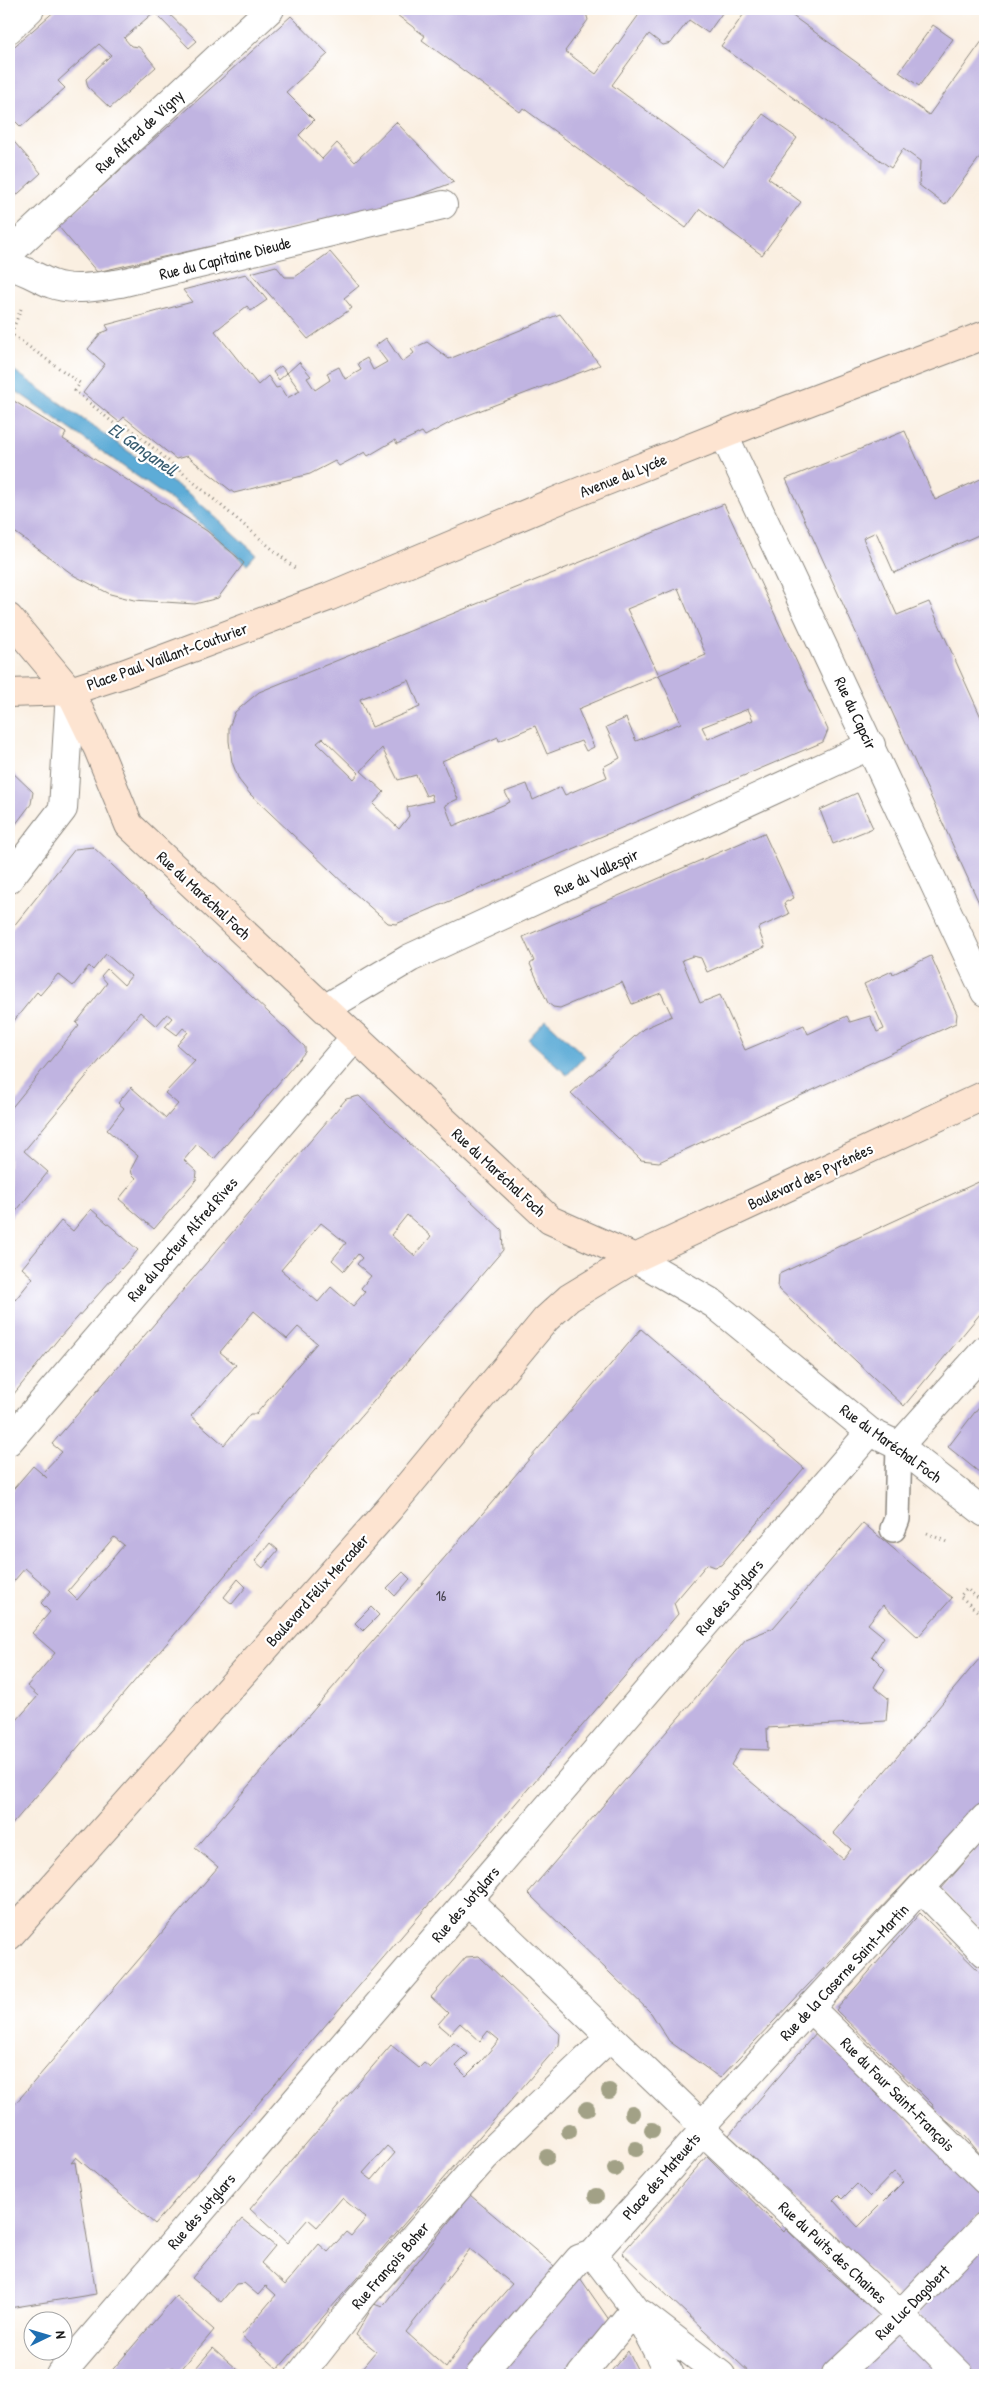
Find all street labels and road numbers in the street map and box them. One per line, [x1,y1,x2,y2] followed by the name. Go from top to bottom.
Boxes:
[90,84,188,178] street label: Rue Alfred de Vigny
[157,231,294,285] street label: Rue du Capitaine Dieude
[576,447,670,502] street label: Avenue du Lycée
[83,617,251,695] street label: Place Paul Vaillant-Couturier
[830,673,882,753] street label: Rue du Capcir
[550,843,642,901] street label: Rue du Vallespir
[152,846,256,944] street label: Rue du Maréchal Foch
[447,1123,551,1221] street label: Rue du Maréchal Foch
[744,1137,876,1215] street label: Boulevard des Pyrénées
[122,1172,242,1306] street label: Rue du Docteur Alfred Rives
[836,1399,947,1488] street label: Rue du Maréchal Foch
[260,1529,374,1651] street label: Boulevard Félix Mercader
[690,1554,768,1640] street label: Rue des Jotglars
[426,1861,504,1947] street label: Rue des Jotglars
[775,1899,913,2045] street label: Rue de la Caserne Saint-Martin
[836,2032,960,2156] street label: Rue du Four Saint-François
[617,2128,705,2224] street label: Place des Mateuets
[162,2168,240,2254] street label: Rue des Jotglars
[774,2196,892,2308] street label: Rue du Puits des Chaines
[346,2217,434,2313] street label: Rue François Boher
[870,2259,955,2344] street label: Rue Luc Dagobert

